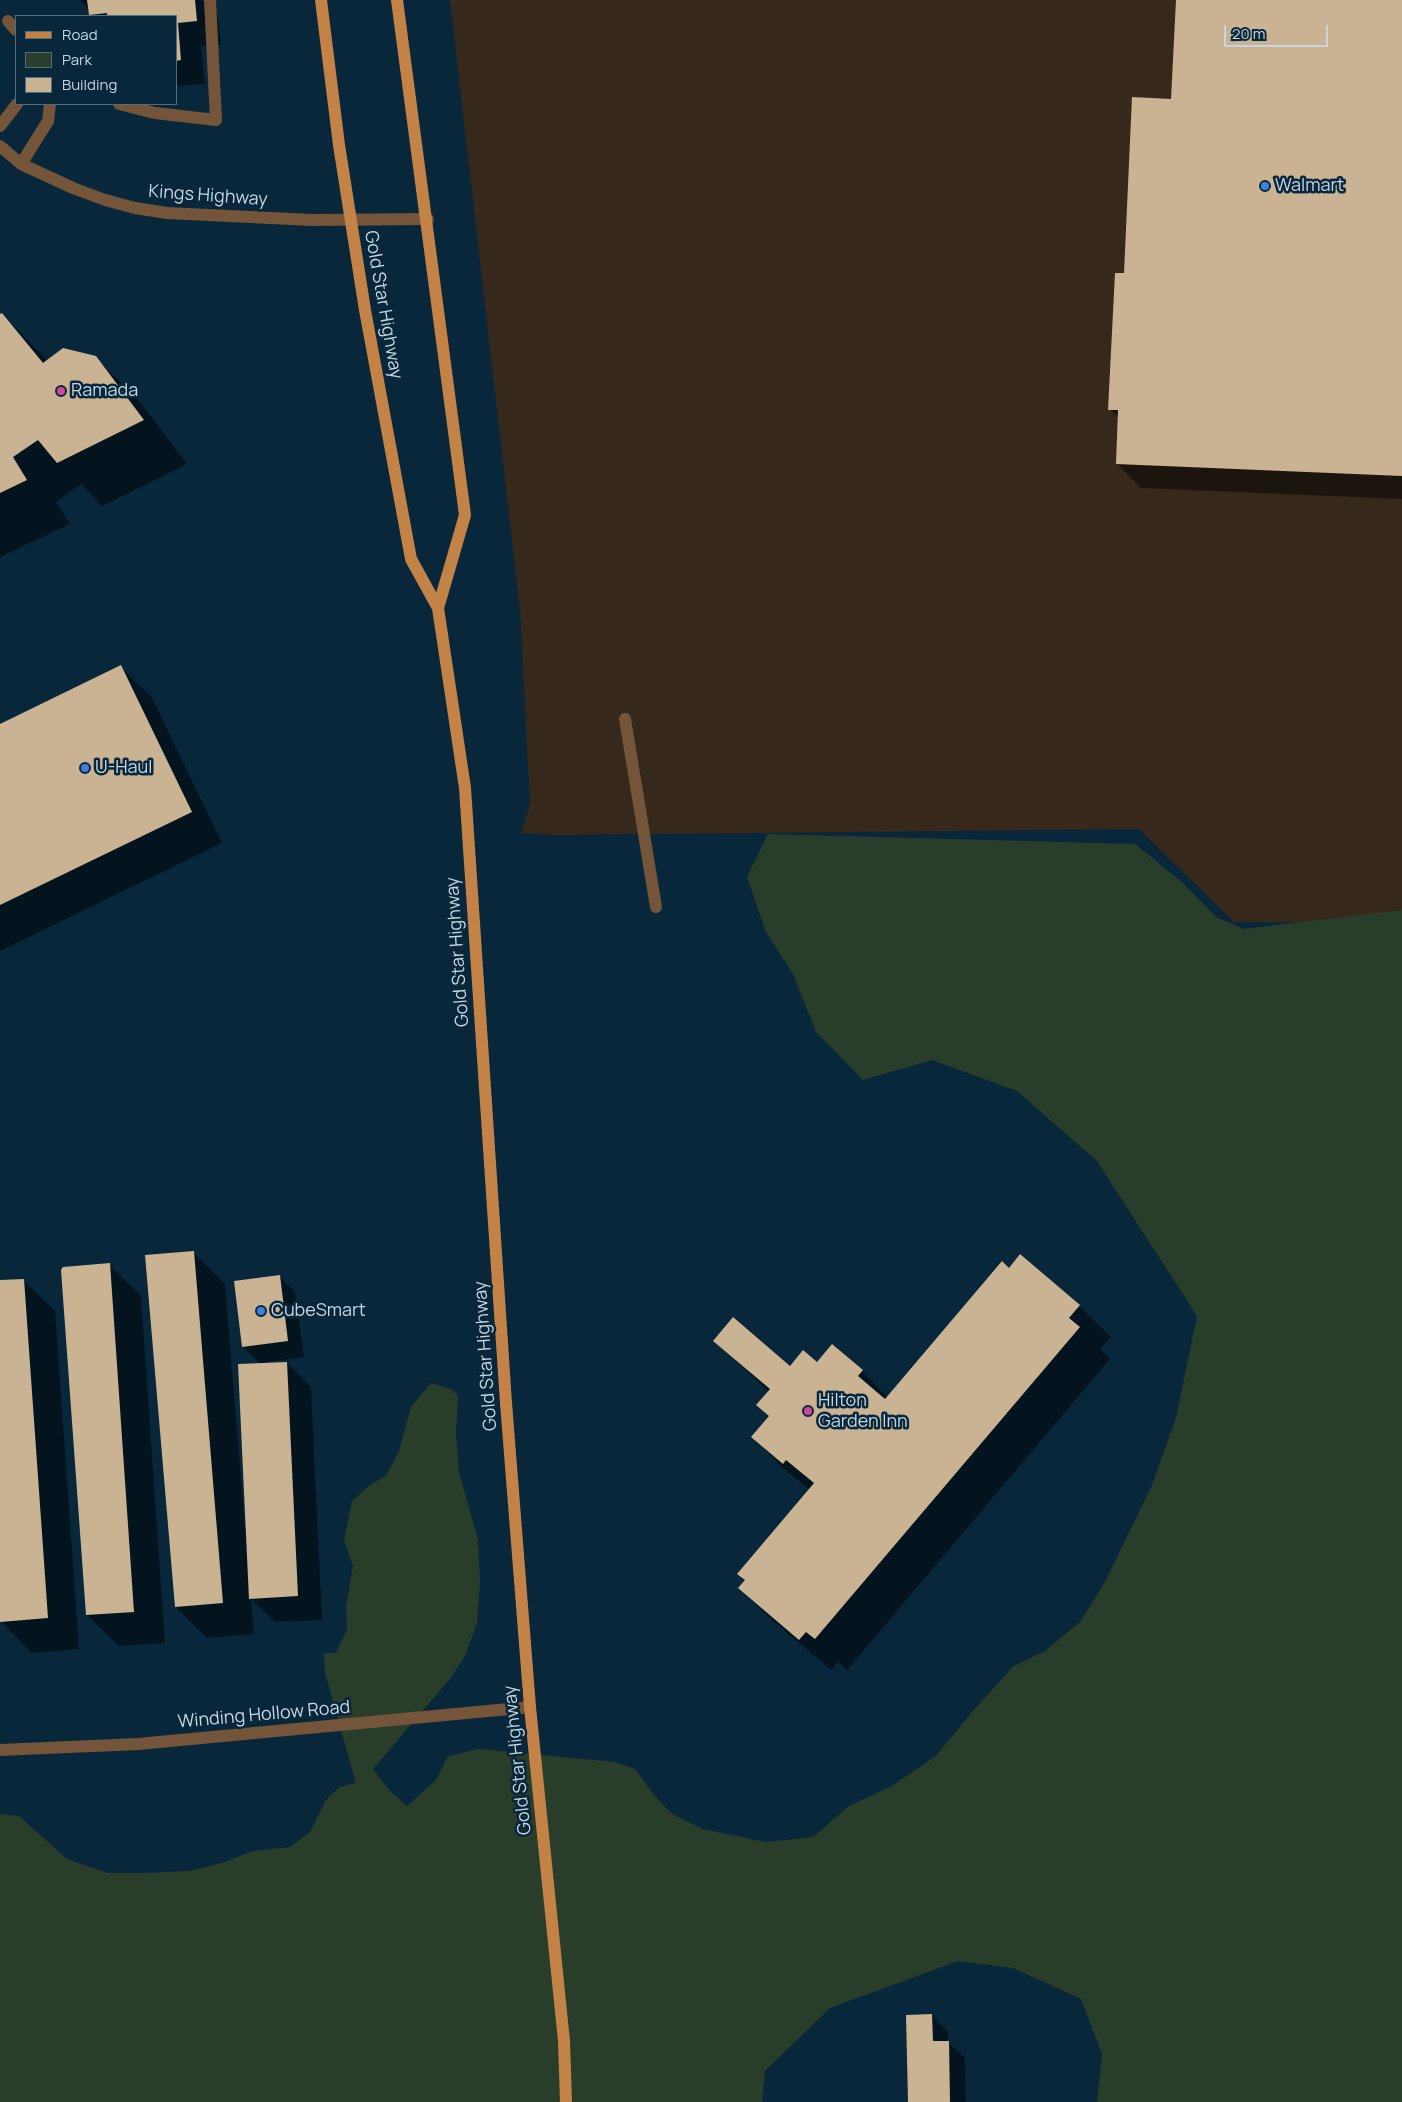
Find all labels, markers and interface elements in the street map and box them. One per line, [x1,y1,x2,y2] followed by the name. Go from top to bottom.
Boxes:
[15,15,178,105] legend
[1227,15,1331,47] scale bar
[1232,23,1265,44] text: 20 m
[62,24,98,45] text: Road
[62,49,92,70] text: Park
[62,74,117,95] text: Building
[1275,175,1344,197] place label: Walmart
[1259,180,1271,192] marker: Walmart
[148,181,268,211] street label: Kings Highway
[359,229,407,381] street label: Gold Star Highway
[71,380,138,402] place label: Ramada
[55,385,67,397] marker: Ramada
[95,757,152,779] place label: U-Haul
[79,762,91,774] marker: U-Haul
[442,876,474,1028] street label: Gold Star Highway
[470,1280,502,1432] street label: Gold Star Highway
[271,1300,366,1322] place label: CubeSmart
[255,1305,267,1317] marker: CubeSmart
[818,1390,908,1432] place label: Hilton Garden Inn
[802,1405,814,1417] marker: Hilton Garden Inn
[499,1684,537,1836] street label: Gold Star Highway
[177,1697,351,1733] street label: Winding Hollow Road

